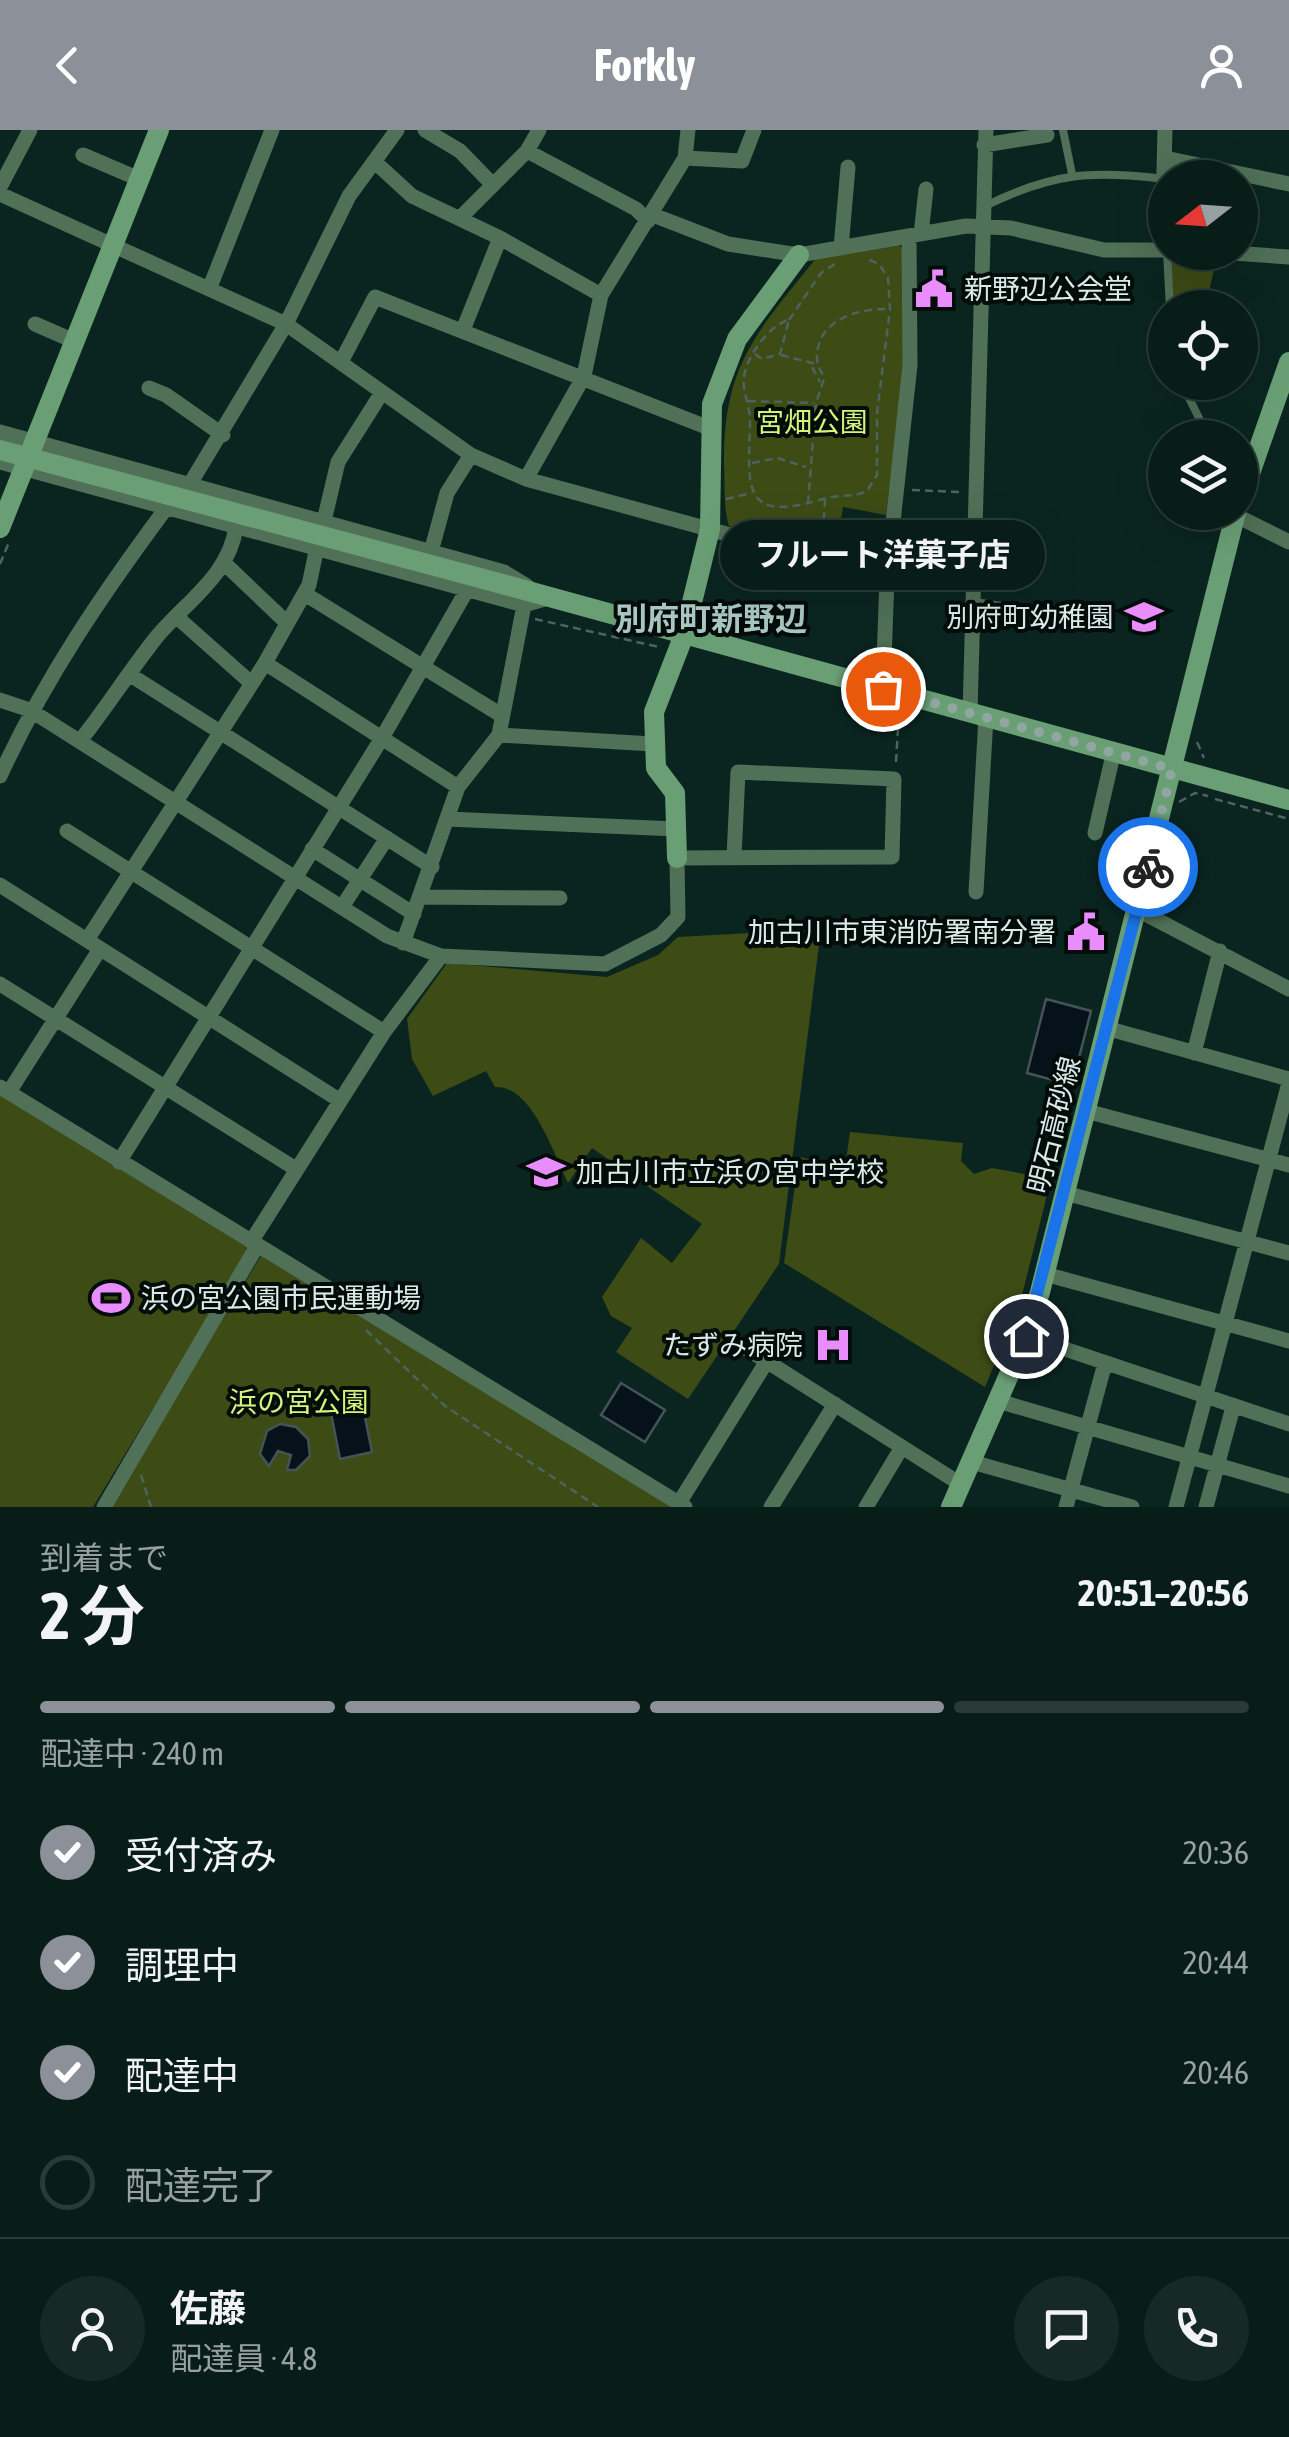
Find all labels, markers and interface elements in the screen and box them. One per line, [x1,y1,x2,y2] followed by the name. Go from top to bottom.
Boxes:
[40,38,95,93] icon: back
[1194,38,1249,93] icon: person
[594,39,695,91] text: Forkly
[1148,160,1258,270] north arrow
[1148,160,1258,530] map controls
[913,268,955,310] public building icon: 新野辺公会堂
[964,273,1132,305] place label: 新野辺公会堂
[1148,290,1258,400] button: locate
[756,406,868,438] park label: 宮畑公園
[1148,420,1258,530] button: layers
[720,519,1046,589] callout: フルート洋菓子店
[754,536,1011,573] text: フルート洋菓子店
[1123,596,1165,638] school or university icon: 別府町幼稚園
[615,600,807,637] district label: 別府町新野辺
[946,601,1114,633] place label: 別府町幼稚園
[841,647,926,732] pin
[856,662,911,717] icon: bag
[1098,817,1198,917] courier
[1121,840,1176,895] icon: bike
[1065,911,1107,953] public building icon: 加古川市東消防署南分署
[748,916,1056,948] place label: 加古川市東消防署南分署
[1022,1053,1086,1197] street label: 明石高砂線
[525,1151,567,1193] school or university icon: 加古川市立浜の宮中学校
[576,1156,884,1188] place label: 加古川市立浜の宮中学校
[90,1277,132,1319] sports icon: 浜の宮公園市民運動場
[141,1282,421,1314] place label: 浜の宮公園市民運動場
[984,1294,1069,1379] pin
[999,1309,1054,1364] icon: home
[812,1324,854,1366] hospital icon: たずみ病院
[663,1329,803,1361] place label: たずみ病院
[229,1386,369,1418] park label: 浜の宮公園
[40,1539,168,1576] text: 到着まで
[1078,1571,1249,1614] text: 20:51–20:56
[40,1578,144,1653] text: 2 分
[40,1735,224,1772] text: 配達中 · 240 m
[40,1825,95,1880] icon: check
[125,1834,277,1877] text: 受付済み
[1183,1834,1249,1871] text: 20:36
[40,1935,95,1990] icon: check
[125,1944,239,1987] text: 調理中
[1183,1944,1249,1981] text: 20:44
[40,2045,95,2100] icon: check
[125,2054,239,2097] text: 配達中
[1183,2054,1249,2091] text: 20:46
[125,2164,277,2207] text: 配達完了
[40,2276,145,2381] button: person
[1014,2276,1119,2381] button: chat
[1144,2276,1249,2381] button: phone
[170,2287,246,2330] text: 佐藤
[170,2340,317,2377] text: 配達員 · 4.8

